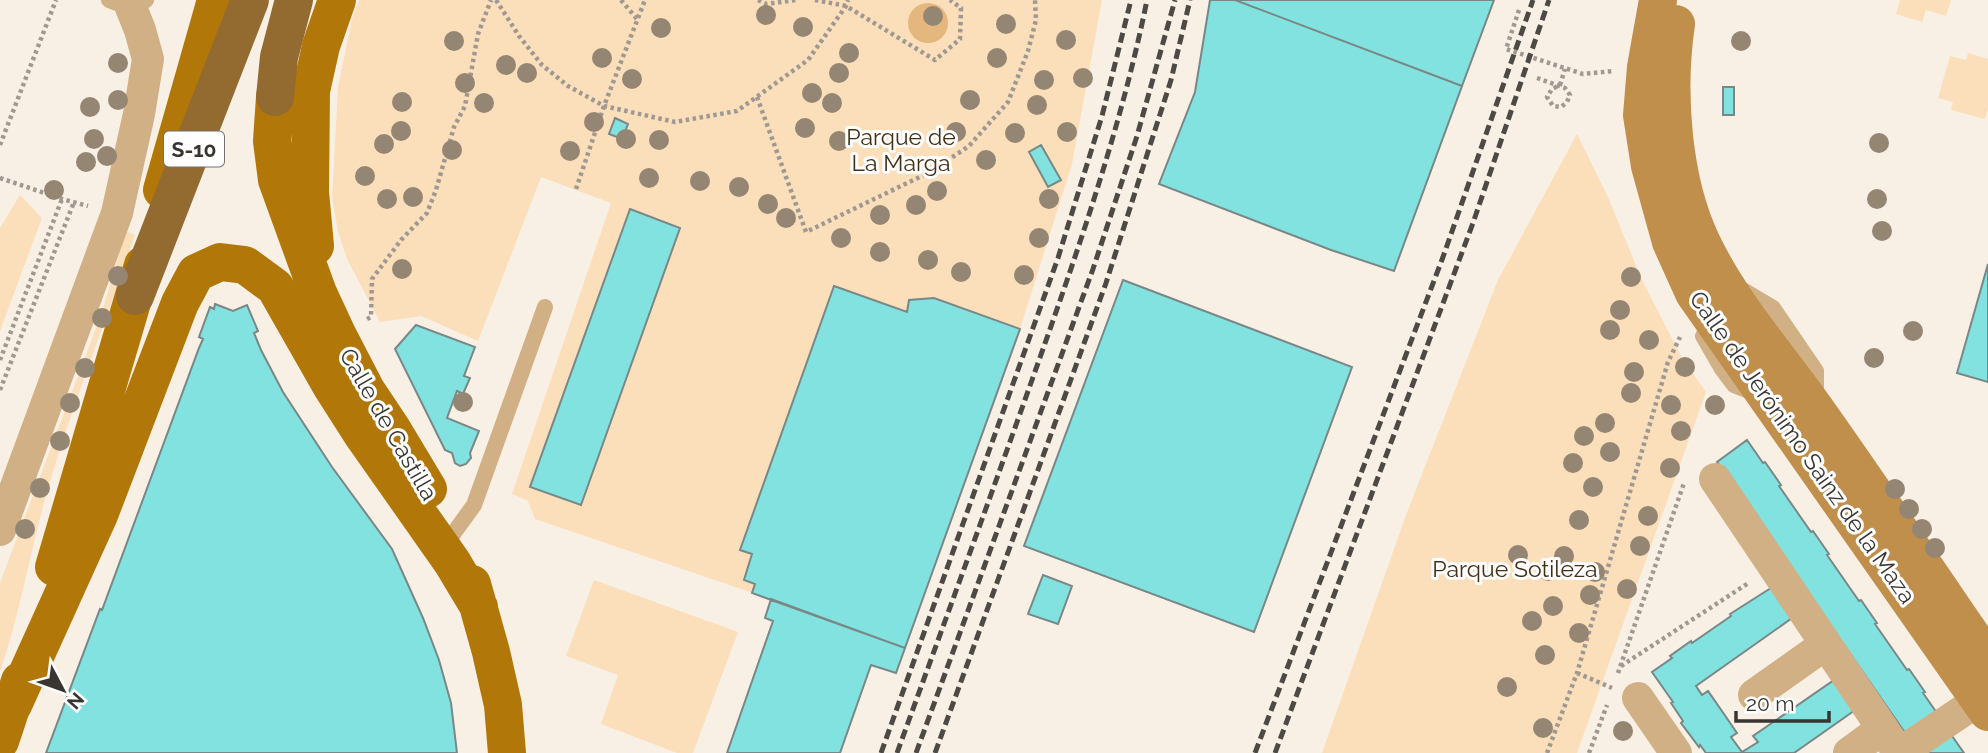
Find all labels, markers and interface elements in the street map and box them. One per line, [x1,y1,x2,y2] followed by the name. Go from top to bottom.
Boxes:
[846,123,956,176] park label: Parque de La Marga
[164,132,224,166] road number: S-10
[1684,286,1922,608] street label: Calle de Jerónimo Sainz de la Maza
[335,343,443,505] street label: Calle de Castilla
[1432,555,1598,582] park label: Parque Sotileza
[28,655,98,725] north arrow
[1736,680,1829,724] scale bar
[63,688,89,714] text: N
[1746,691,1794,716] text: 20 m

